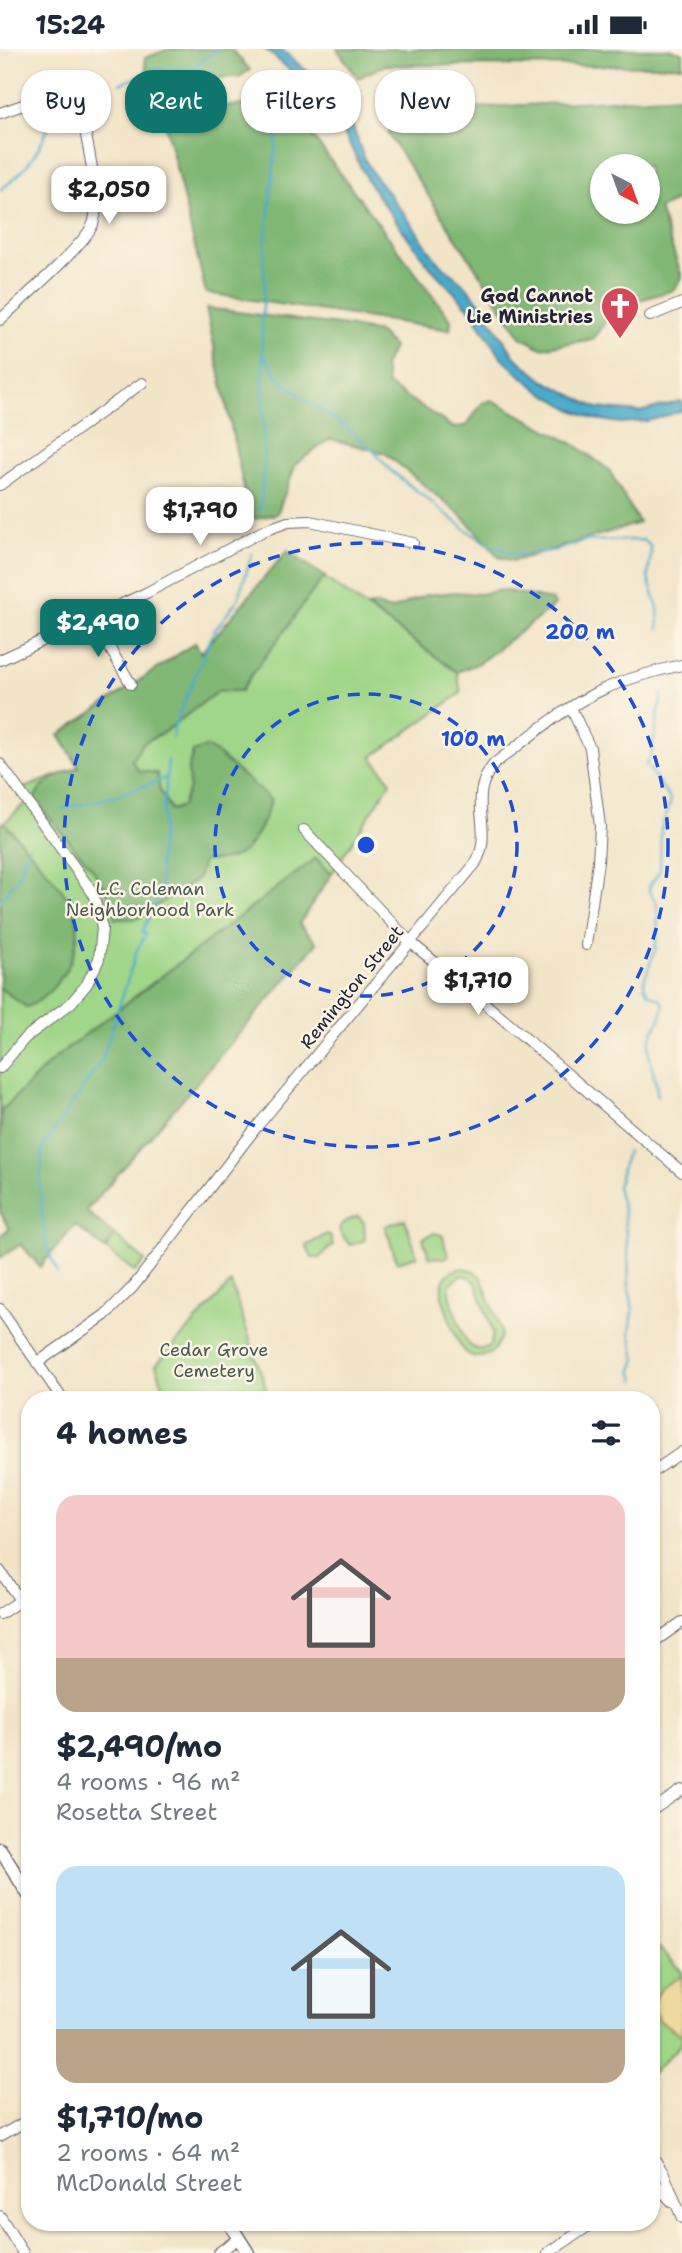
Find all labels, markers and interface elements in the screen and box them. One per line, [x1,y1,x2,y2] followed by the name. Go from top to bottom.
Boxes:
[35,7,105,42] text: 15:24
[21,70,111,133] chip: Buy
[125,70,227,133] chip: Rent
[241,70,361,133] chip: Filters
[375,70,475,133] chip: New
[590,154,660,224] north arrow
[590,154,660,224] map controls
[52,167,166,226] pin: $2,050
[67,174,151,204] text: $2,050
[466,284,593,329] place label: God Cannot Lie Ministries
[599,285,641,340] church icon: God Cannot Lie Ministries
[143,487,257,547] pin: $1,790
[162,495,238,525] text: $1,790
[41,599,155,659] pin: $2,490
[56,607,140,637] text: $2,490
[545,618,615,646] text: 200 m
[441,725,505,753] text: 100 m
[354,833,378,857] centre of rings
[66,877,234,922] park label: L.C. Coleman Neighborhood Park
[295,920,409,1054] street label: Remington Street
[421,957,535,1017] pin: $1,710
[443,965,513,995] text: $1,710
[159,1338,269,1383] park label: Cedar Grove Cemetery
[56,1413,188,1454] text: 4 homes
[587,1414,625,1452] icon: filters
[278,1540,404,1666] icon: home
[56,1726,222,1767] text: $2,490/mo
[56,1767,241,1797] text: 4 rooms · 96 m²
[56,1797,217,1827] text: Rosetta Street
[278,1911,404,2037] icon: home
[56,2097,203,2138] text: $1,710/mo
[56,2138,240,2168] text: 2 rooms · 64 m²
[56,2168,243,2198] text: McDonald Street

